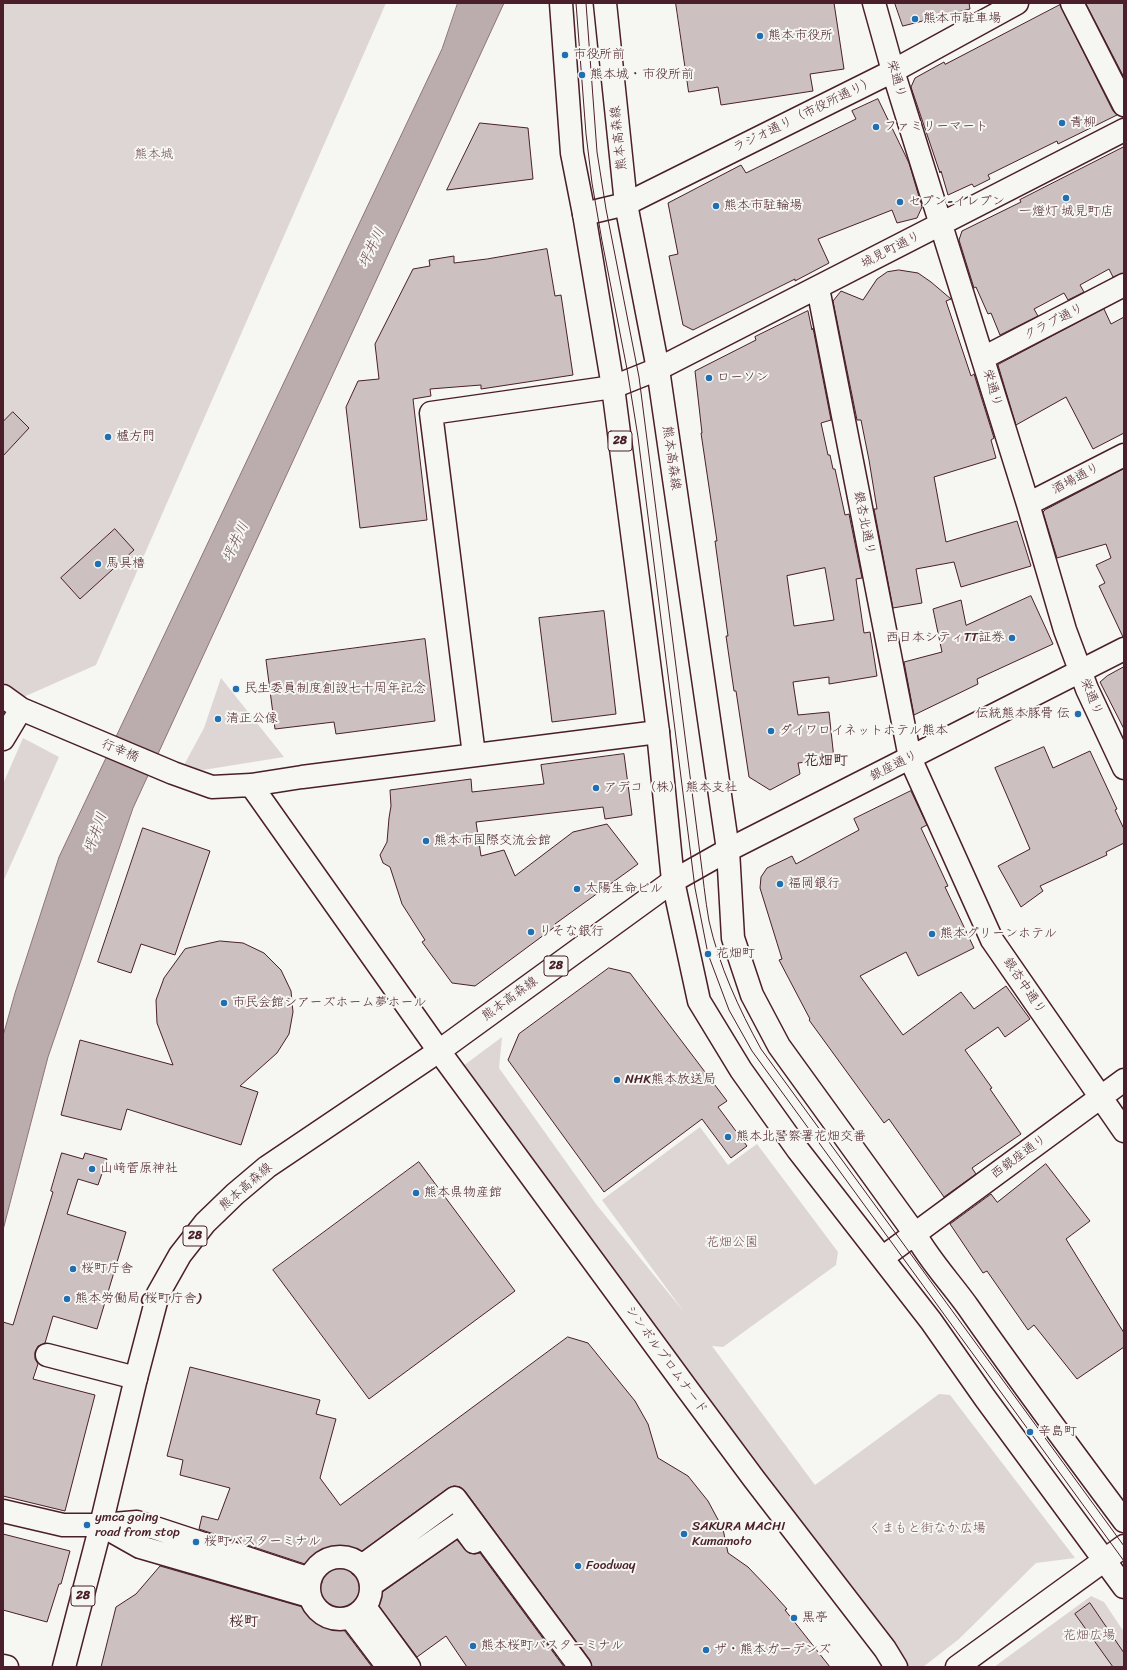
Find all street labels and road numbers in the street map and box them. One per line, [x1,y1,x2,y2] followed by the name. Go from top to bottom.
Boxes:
[883,58,909,100] street label: 栄通り
[730,74,878,156] street label: ラジオ通り（市役所通り）
[608,105,630,171] street label: 熊本高森線
[859,228,923,272] street label: 城見町通り
[1022,300,1086,344] street label: クラブ通り
[979,367,1005,409] street label: 栄通り
[659,425,683,491] street label: 熊本高森線
[608,431,632,451] road number: 28
[1049,460,1103,498] street label: 酒場通り
[850,490,878,556] street label: 銀杏北通り
[1076,676,1106,718] street label: 栄通り
[99,736,141,766] street label: 行幸橋
[867,747,921,785] street label: 銀座通り
[999,955,1049,1017] street label: 銀杏中通り
[544,956,568,976] road number: 28
[479,974,541,1024] street label: 熊本高森線
[988,1132,1050,1182] street label: 西銀座通り
[216,1160,276,1214] street label: 熊本高森線
[183,1226,207,1246] road number: 28
[621,1303,711,1417] street label: シンボルプロムナード
[71,1586,95,1606] road number: 28

